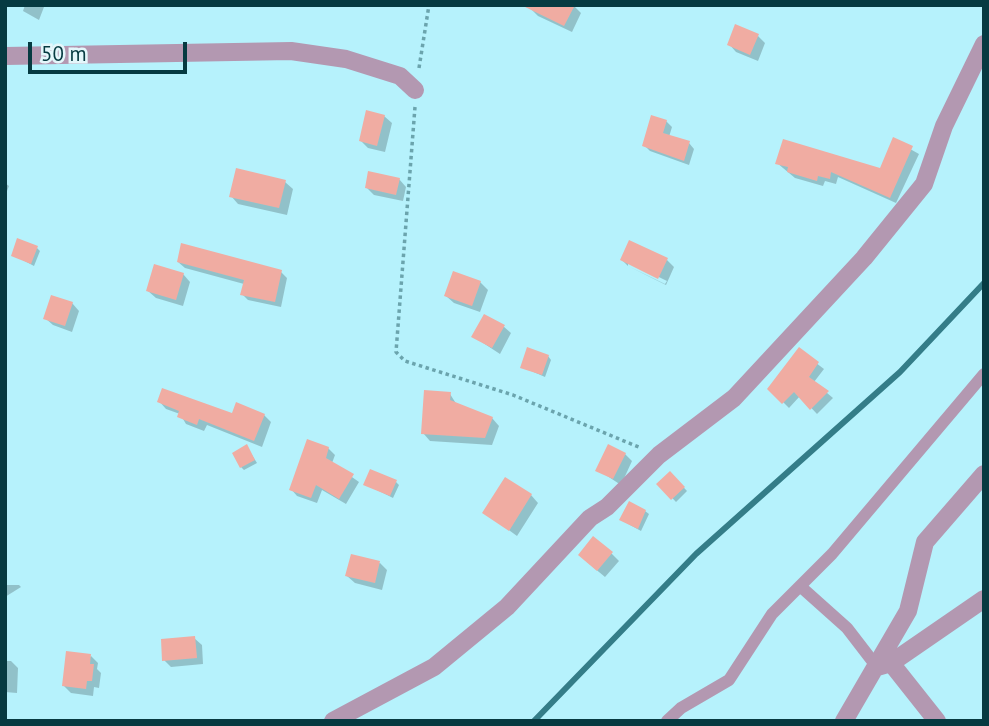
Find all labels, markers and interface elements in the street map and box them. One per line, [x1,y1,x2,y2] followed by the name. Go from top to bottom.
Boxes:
[32,28,191,72] scale bar
[41,40,87,67] text: 50 m

